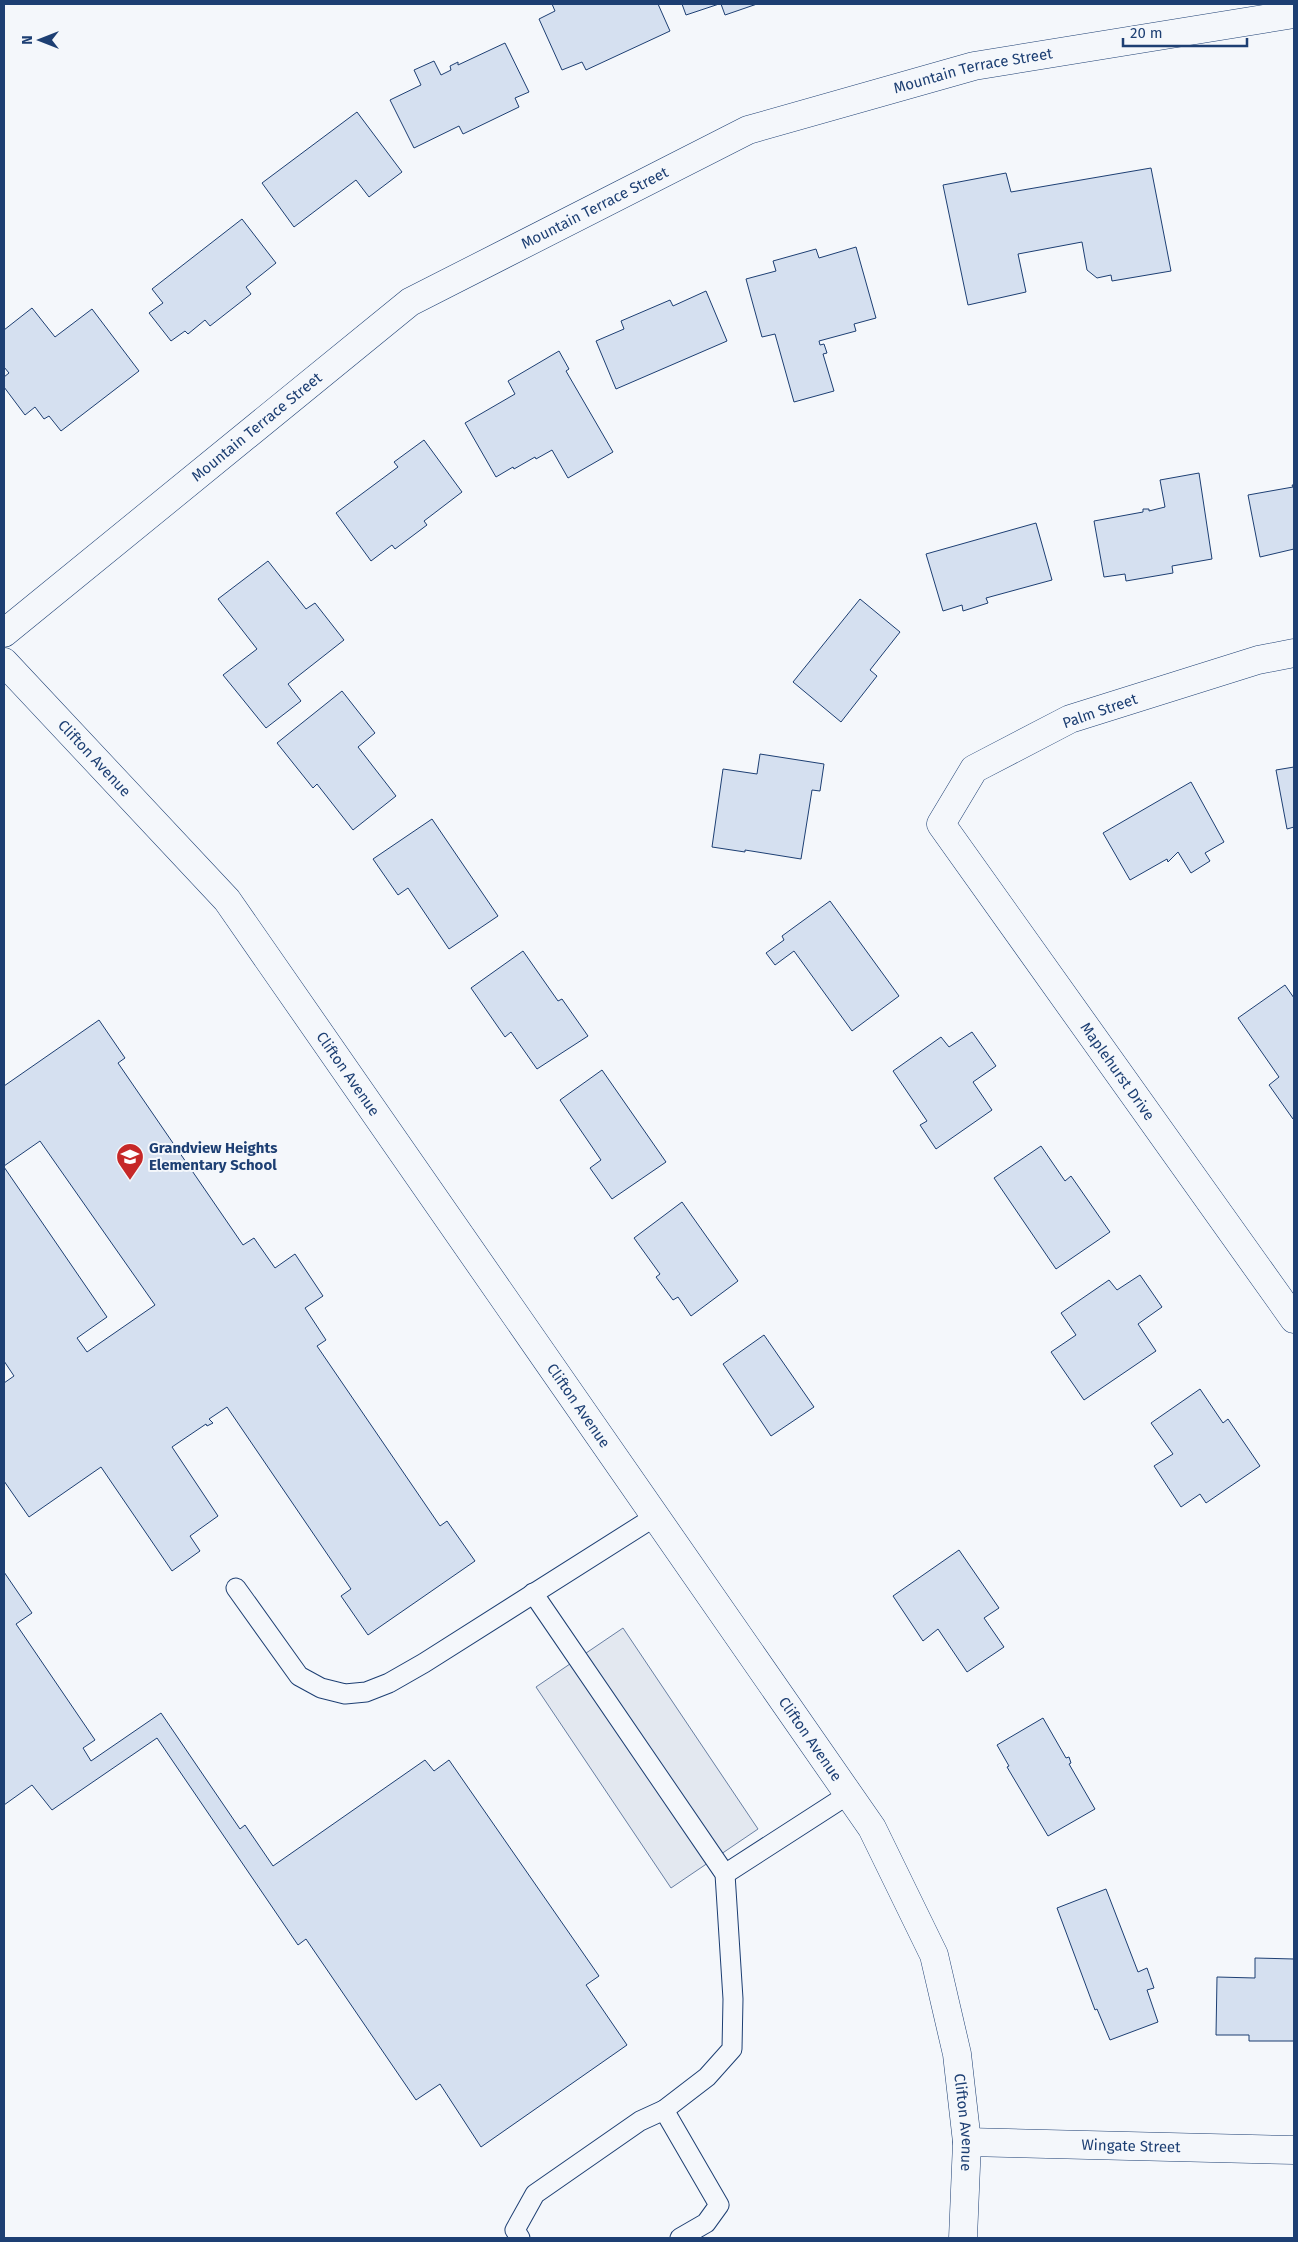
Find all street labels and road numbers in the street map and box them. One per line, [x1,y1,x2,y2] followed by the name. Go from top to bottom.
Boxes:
[891,44,1054,97] street label: Mountain Terrace Street
[518,163,672,253] street label: Mountain Terrace Street
[188,368,326,485] street label: Mountain Terrace Street
[1060,690,1140,732] street label: Palm Street
[54,716,135,800] street label: Clifton Avenue
[1076,1019,1158,1124] street label: Maplehurst Drive
[312,1028,383,1120] street label: Clifton Avenue
[543,1360,614,1451] street label: Clifton Avenue
[775,1693,846,1785] street label: Clifton Avenue
[950,2072,976,2172] street label: Clifton Avenue
[1081,2136,1181,2156] street label: Wingate Street

